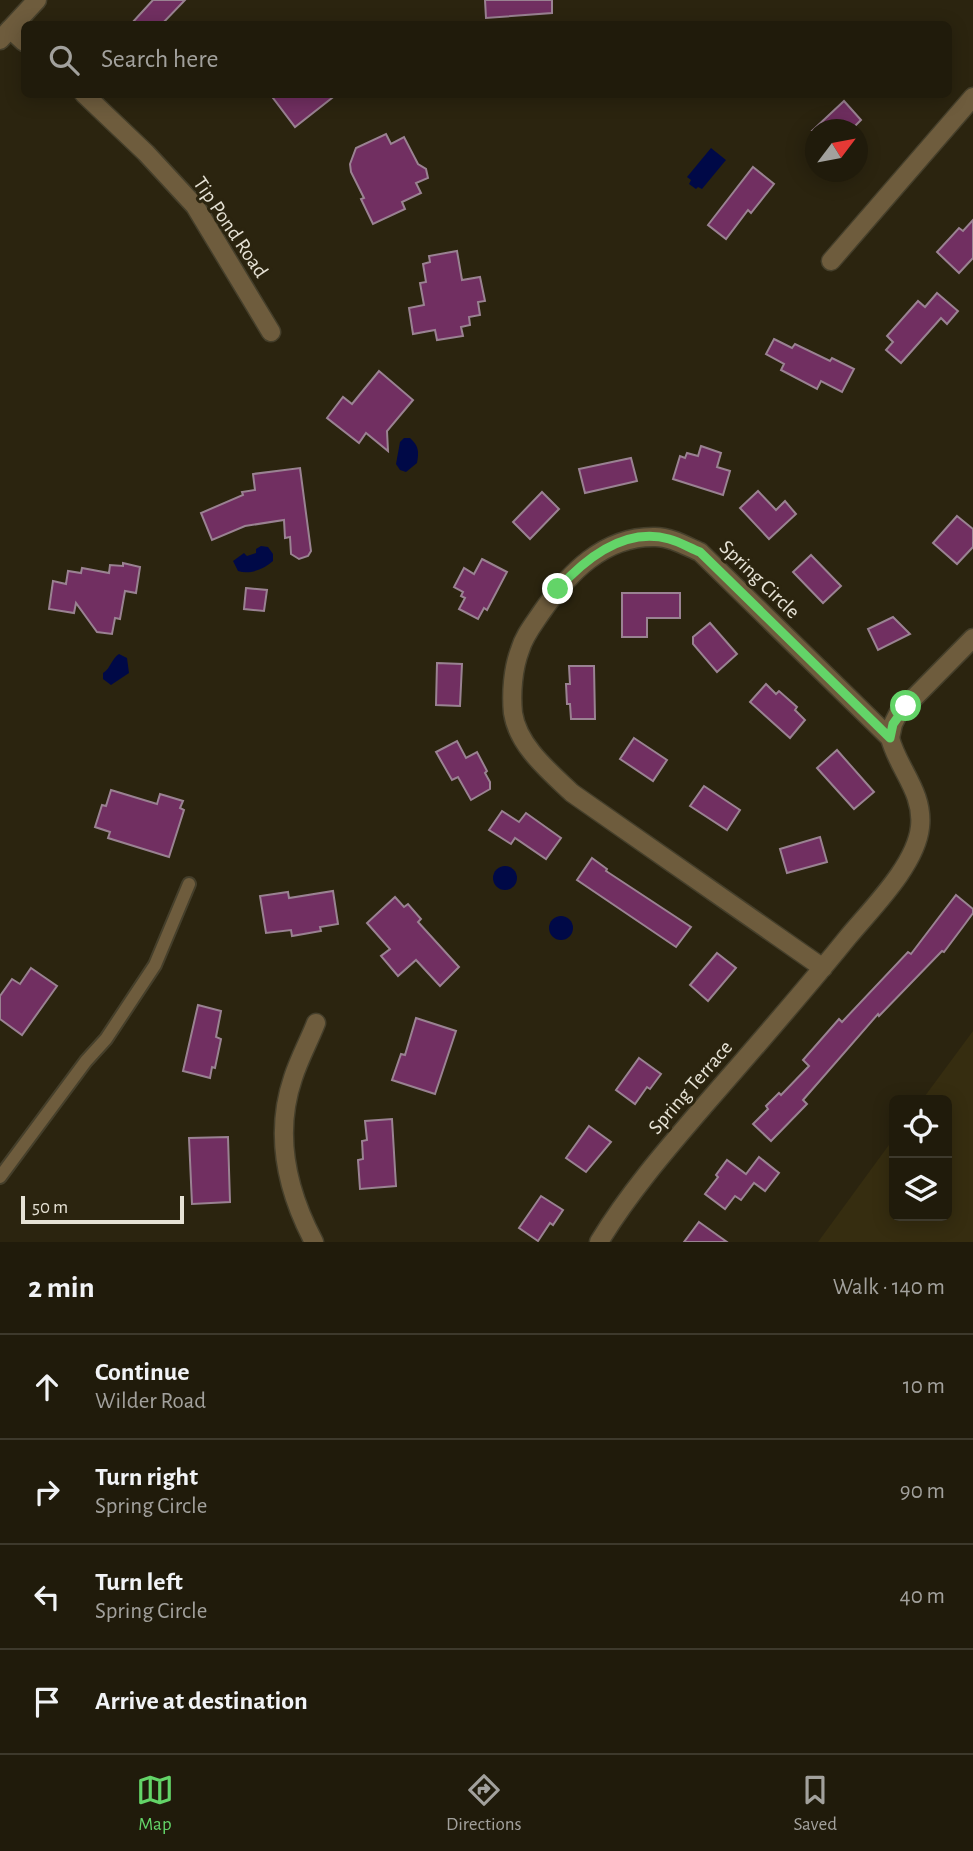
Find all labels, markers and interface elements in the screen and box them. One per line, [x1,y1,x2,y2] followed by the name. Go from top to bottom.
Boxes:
[21,21,952,98] search box
[45,41,83,79] icon: search
[101,46,219,72] text: Search here
[805,119,868,182] north arrow
[189,173,272,282] street label: Tip Pond Road
[715,536,804,623] street label: Spring Circle
[542,573,573,604] route end
[890,690,921,721] route start
[644,1037,736,1138] street label: Spring Terrace
[889,1095,952,1221] map controls
[889,1095,952,1158] button: locate
[889,1158,952,1221] button: layers
[21,1193,184,1225] scale bar
[32,1198,68,1217] text: 50 m
[28,1273,95,1303] text: 2 min
[833,1276,945,1299] text: Walk · 140 m
[95,1359,190,1385] text: Continue
[28,1368,66,1406] icon: ahead
[903,1375,945,1398] text: 10 m
[95,1390,206,1413] text: Wilder Road
[95,1464,198,1490] text: Turn right
[28,1473,66,1511] icon: right
[900,1480,945,1503] text: 90 m
[95,1495,207,1518] text: Spring Circle
[95,1569,183,1595] text: Turn left
[28,1578,66,1616] icon: left
[900,1585,945,1608] text: 40 m
[95,1600,207,1623] text: Spring Circle
[28,1683,66,1721] icon: arrive
[95,1688,308,1714] text: Arrive at destination
[136,1771,174,1836] tab: Map
[446,1771,522,1836] tab: Directions
[794,1771,837,1836] tab: Saved

